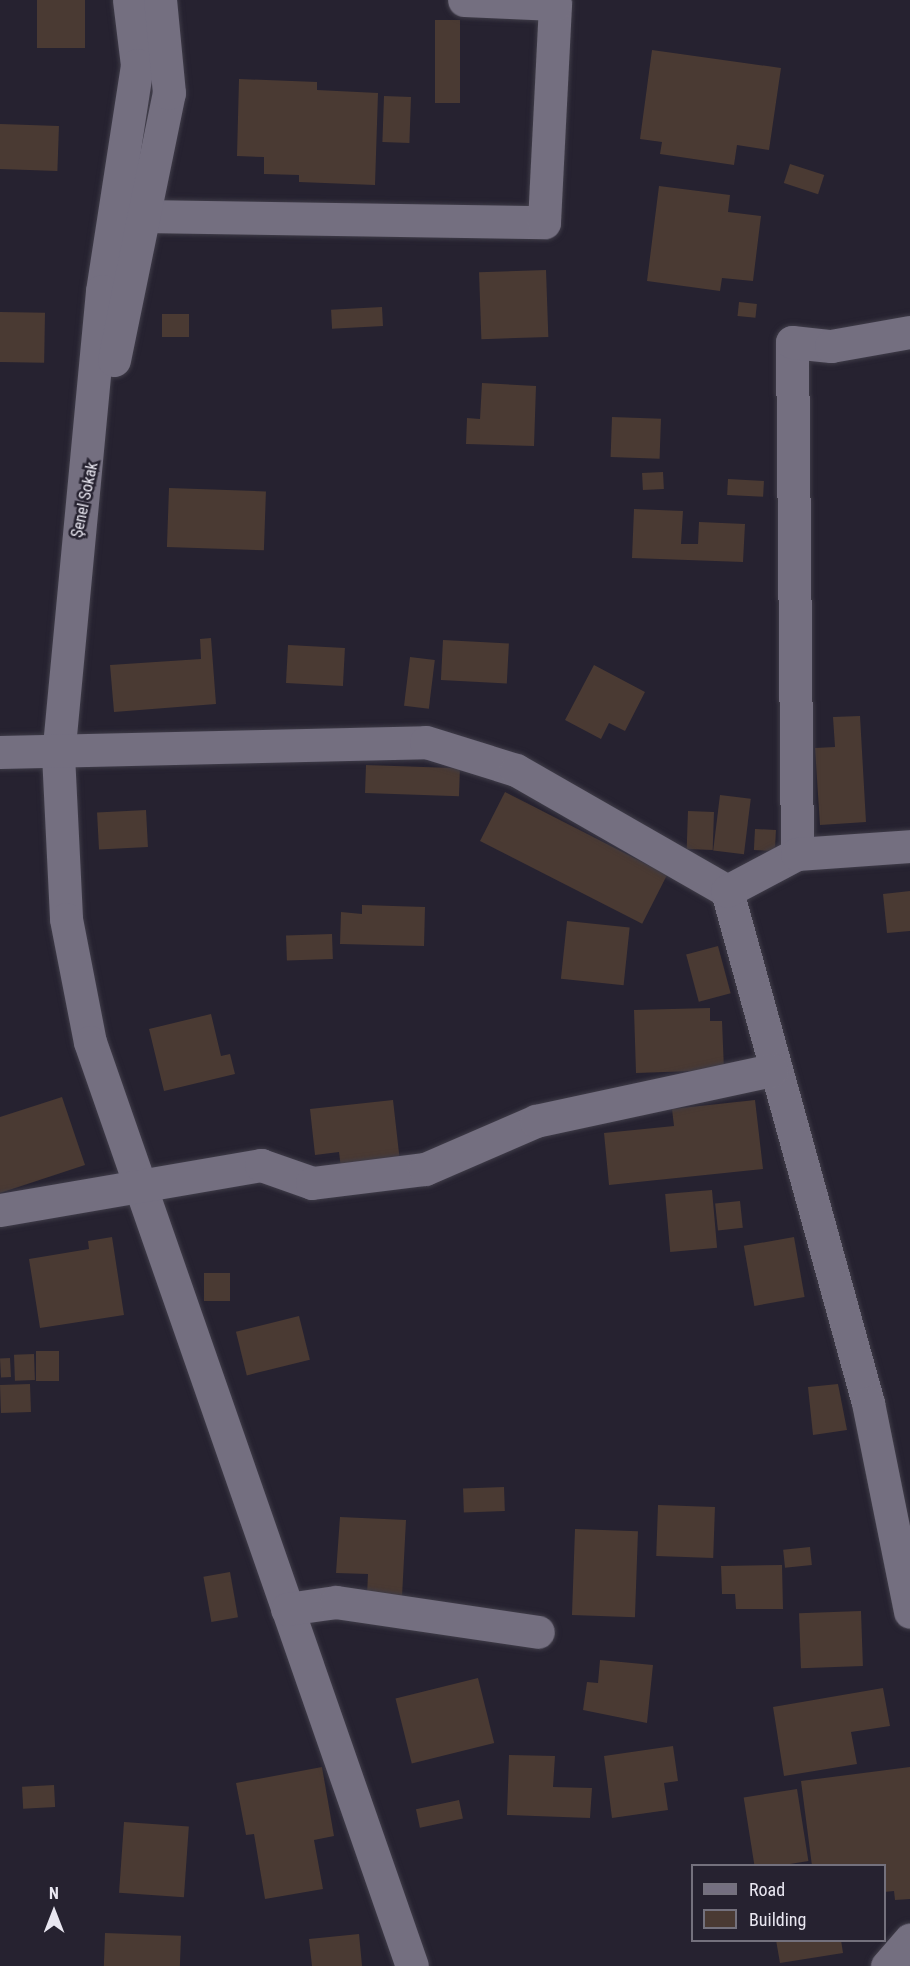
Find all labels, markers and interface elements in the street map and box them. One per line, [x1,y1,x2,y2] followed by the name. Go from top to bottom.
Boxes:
[68,460,102,540] street label: Şenel Sokak
[691,1864,886,1942] legend
[749,1879,785,1900] text: Road
[24,1882,84,1942] north arrow
[49,1884,59,1903] text: N
[749,1909,806,1930] text: Building

